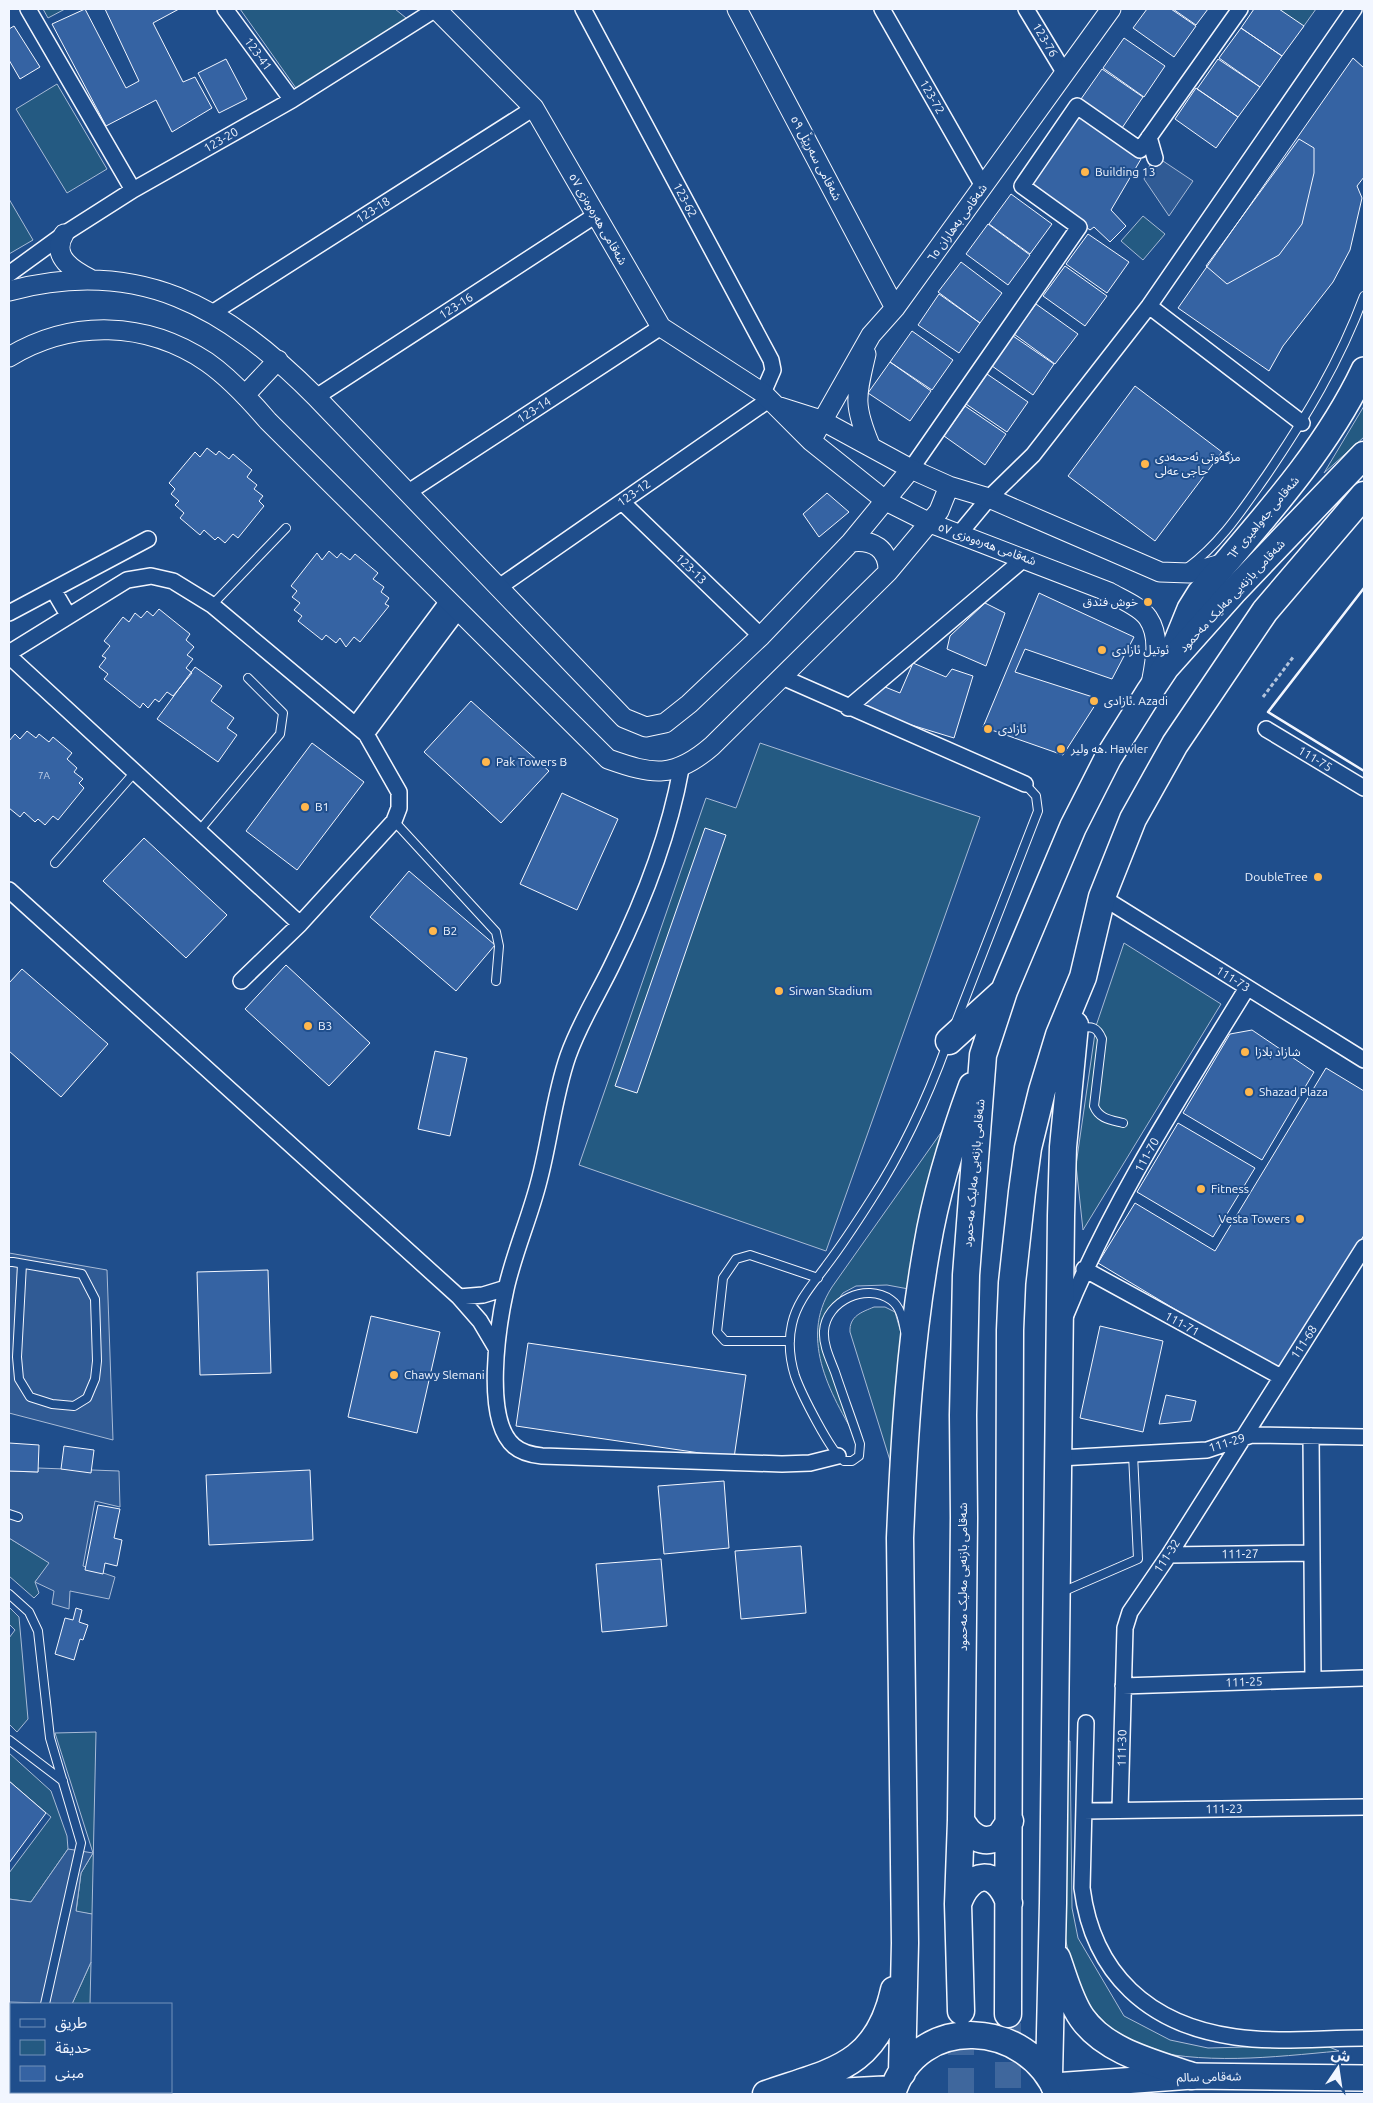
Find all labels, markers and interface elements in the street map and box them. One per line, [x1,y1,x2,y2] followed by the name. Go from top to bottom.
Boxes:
[1030,20,1061,59] street label: 123-76
[242,35,275,73] street label: 123-41
[917,77,947,116] street label: 123-72
[787,112,846,204] street label: شەقامی سەرپێڵ ٥٩
[201,124,240,155] street label: 123-20
[1095,165,1156,178] place label: Building 13
[1079,166,1091,178] marker: Building 13
[566,171,630,267] street label: شەقامی هەرەوەزی ٥٧
[671,180,700,219] street label: 123-62
[924,181,990,265] street label: شەقامی بەهاران ٦٥
[354,194,392,225] street label: 123-18
[437,290,475,321] street label: 123-16
[515,394,553,425] street label: 123-14
[1155,450,1241,478] place label: مزگەوتی ئەحمەدی حاجی عەلی
[1139,458,1151,470] marker: مزگەوتی ئەحمەدی حاجی عەلی
[1224,473,1302,563] street label: شەقامی جەواهیری ٦٣
[615,477,653,509] street label: 123-12
[936,520,1038,568] street label: شەقامی هەرەوەزی ٥٧
[1176,537,1288,655] street label: شەقامی بازنەیی مەلیک مەحمود
[673,551,709,586] street label: 123-13
[1083,595,1138,609] place label: خوش فندق
[1142,596,1154,608] marker: خوش فندق
[1112,643,1169,657] place label: ئوتیل ئازادی
[1096,644,1108,656] marker: ئوتیل ئازادی
[1104,694,1168,708] place label: ئازادى. Azadi
[1088,695,1100,707] marker: ئازادى. Azadi
[998,722,1027,736] place label: ئازادی
[982,723,994,735] marker: ئازادی
[1070,742,1148,756] place label: هه ولير. Hawler
[1055,743,1067,755] marker: هه ولير. Hawler
[1296,743,1335,774] street label: 111-75
[496,755,567,768] place label: Pak Towers B
[480,756,492,768] marker: Pak Towers B
[38,770,51,781] house number: 7A
[315,800,329,813] place label: B1
[299,801,311,813] marker: B1
[1245,870,1308,883] place label: DoubleTree
[1312,871,1324,883] marker: DoubleTree
[443,924,457,937] place label: B2
[427,925,439,937] marker: B2
[1214,963,1253,994] street label: 111-73
[789,984,872,997] place label: Sirwan Stadium
[773,985,785,997] marker: Sirwan Stadium
[318,1019,332,1032] place label: B3
[302,1020,314,1032] marker: B3
[1255,1045,1301,1059] place label: شازاد بلازا
[1239,1046,1251,1058] marker: شازاد بلازا
[1259,1085,1328,1098] place label: Shazad Plaza
[1243,1086,1255,1098] marker: Shazad Plaza
[961,1098,988,1248] street label: شەقامی بازنەیی مەلیک مەحمود
[1132,1135,1161,1174] street label: 111-70
[1211,1182,1249,1195] place label: Fitness
[1195,1183,1207,1195] marker: Fitness
[1219,1212,1290,1225] place label: Vesta Towers
[1294,1213,1306,1225] marker: Vesta Towers
[1163,1309,1202,1338] street label: 111-71
[1288,1322,1319,1361] street label: 111-68
[404,1368,485,1381] place label: Chawy Slemani
[388,1369,400,1381] marker: Chawy Slemani
[1207,1431,1247,1454] street label: 111-29
[956,1503,970,1651] street label: شەقامی بازنەیی مەلیک مەحمود
[1151,1537,1182,1575] street label: 111-32
[1221,1547,1259,1560] street label: 111-27
[1225,1674,1263,1689] street label: 111-25
[1115,1729,1128,1767] street label: 111-30
[1205,1802,1243,1815] street label: 111-23
[10,2003,172,2093] legend
[55,2014,87,2033] text: طريق
[55,2039,91,2056] text: حديقة
[1313,2043,1363,2093] north arrow
[1330,2045,1352,2065] text: ش
[55,2064,84,2082] text: مبنى
[1177,2069,1242,2087] street label: شەقامی سالم

